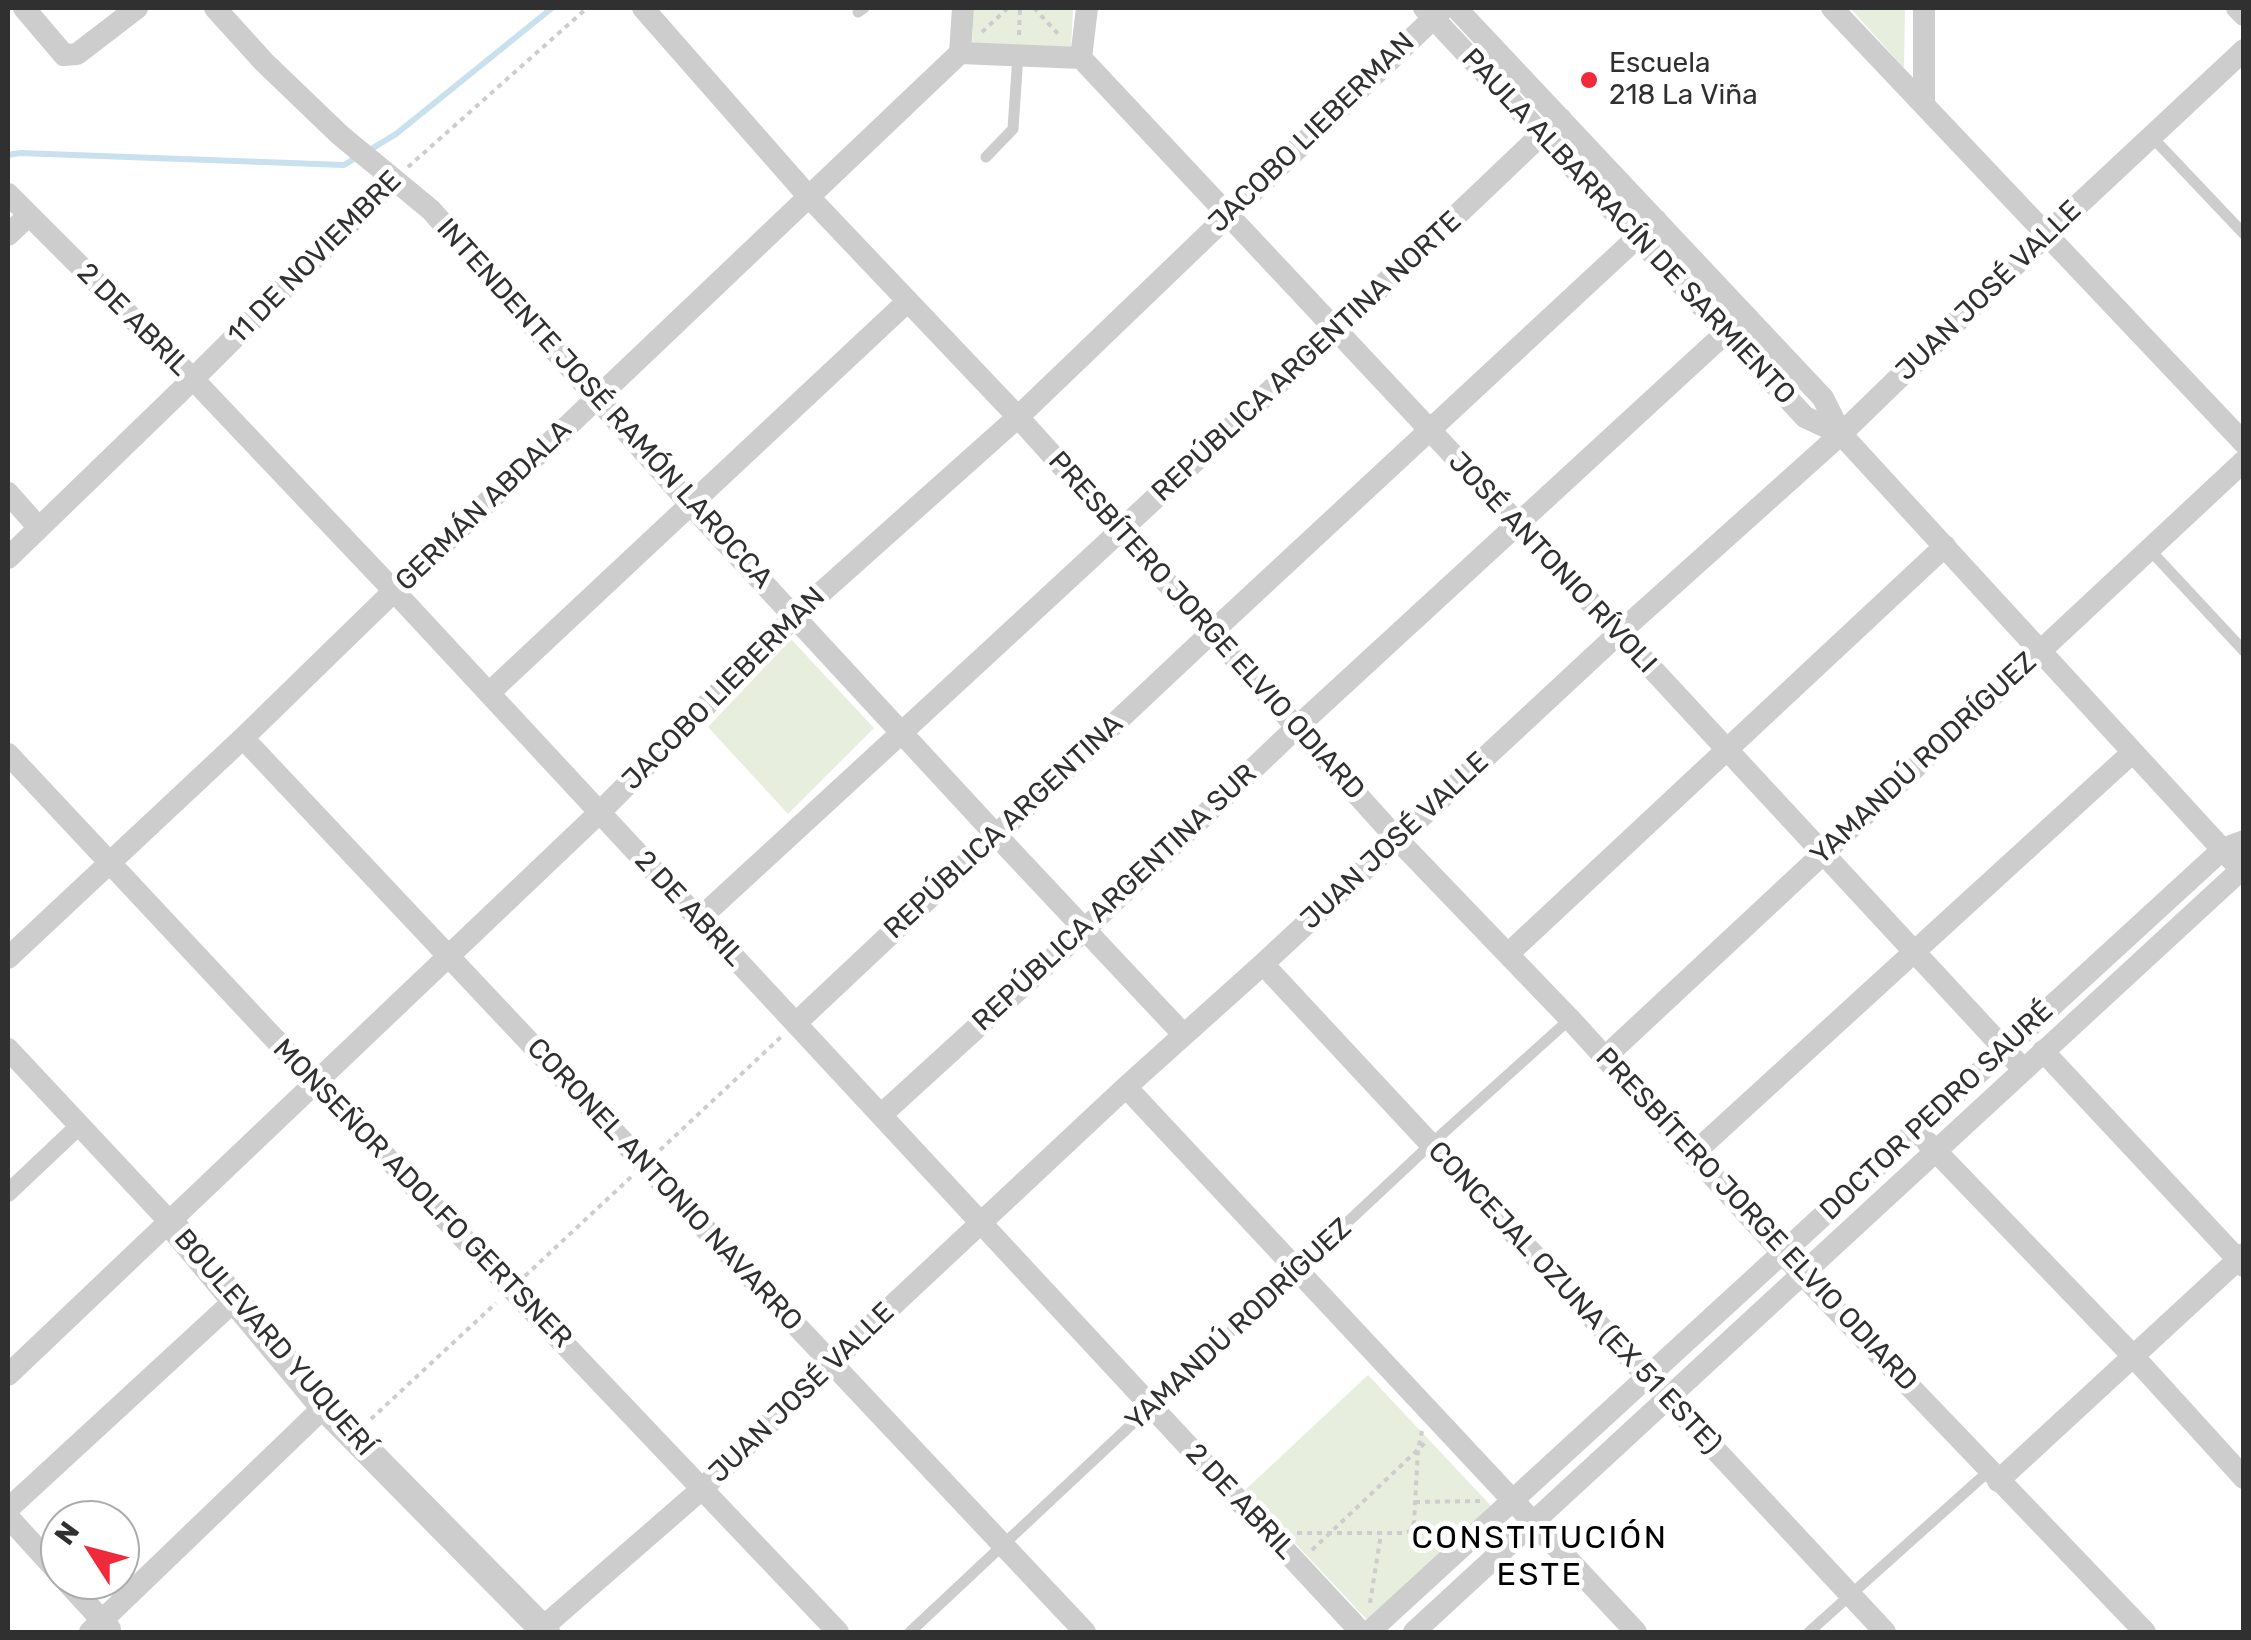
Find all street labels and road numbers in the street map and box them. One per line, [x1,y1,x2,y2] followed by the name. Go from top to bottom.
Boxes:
[1202,26,1422,240] street label: JACOBO LIEBERMAN
[1454,42,1802,412] street label: PAULA ALBARRACÍN DE SARMIENTO
[221,164,409,352] street label: 11 DE NOVIEMBRE
[1889,194,2089,388] street label: JUAN JOSÉ VALLE
[1146,205,1468,509] street label: REPÚBLICA ARGENTINA NORTE
[429,212,779,596] street label: INTENDENTE JOSÉ RAMÓN LAROCCA
[70,257,196,383] street label: 2 DE ABRIL
[389,414,579,598] street label: GERMÁN ABDALA
[1041,445,1371,807] street label: PRESBÍTERO JORGE ELVIO ODIARD
[1441,446,1663,680] street label: JOSÉ ANTONIO RÍVOLI
[616,581,832,797] street label: JACOBO LIEBERMAN
[1804,646,2044,872] street label: YAMANDÚ RODRÍGUEZ
[878,708,1130,946] street label: REPÚBLICA ARGENTINA
[1294,745,1496,937] street label: JUAN JOSÉ VALLE
[966,758,1264,1038] street label: REPÚBLICA ARGENTINA SUR
[627,844,751,974] street label: 2 DE ABRIL
[1814,994,2060,1228] street label: DOCTOR PEDRO SAURÉ
[519,1032,809,1338] street label: CORONEL ANTONIO NAVARRO
[265,1033,579,1355] street label: MONSEÑOR ADOLFO GERTSNER
[1588,1042,1924,1398] street label: PRESBÍTERO JORGE ELVIO ODIARD
[1420,1135,1728,1461] street label: CONCEJAL OZUNA (EX 51 ESTE)
[1119,1212,1359,1438] street label: YAMANDÚ RODRÍGUEZ
[166,1223,382,1463] street label: BOULEVARD YUQUERÍ
[702,1296,902,1490] street label: JUAN JOSÉ VALLE
[1178,1437,1302,1567] street label: 2 DE ABRIL

